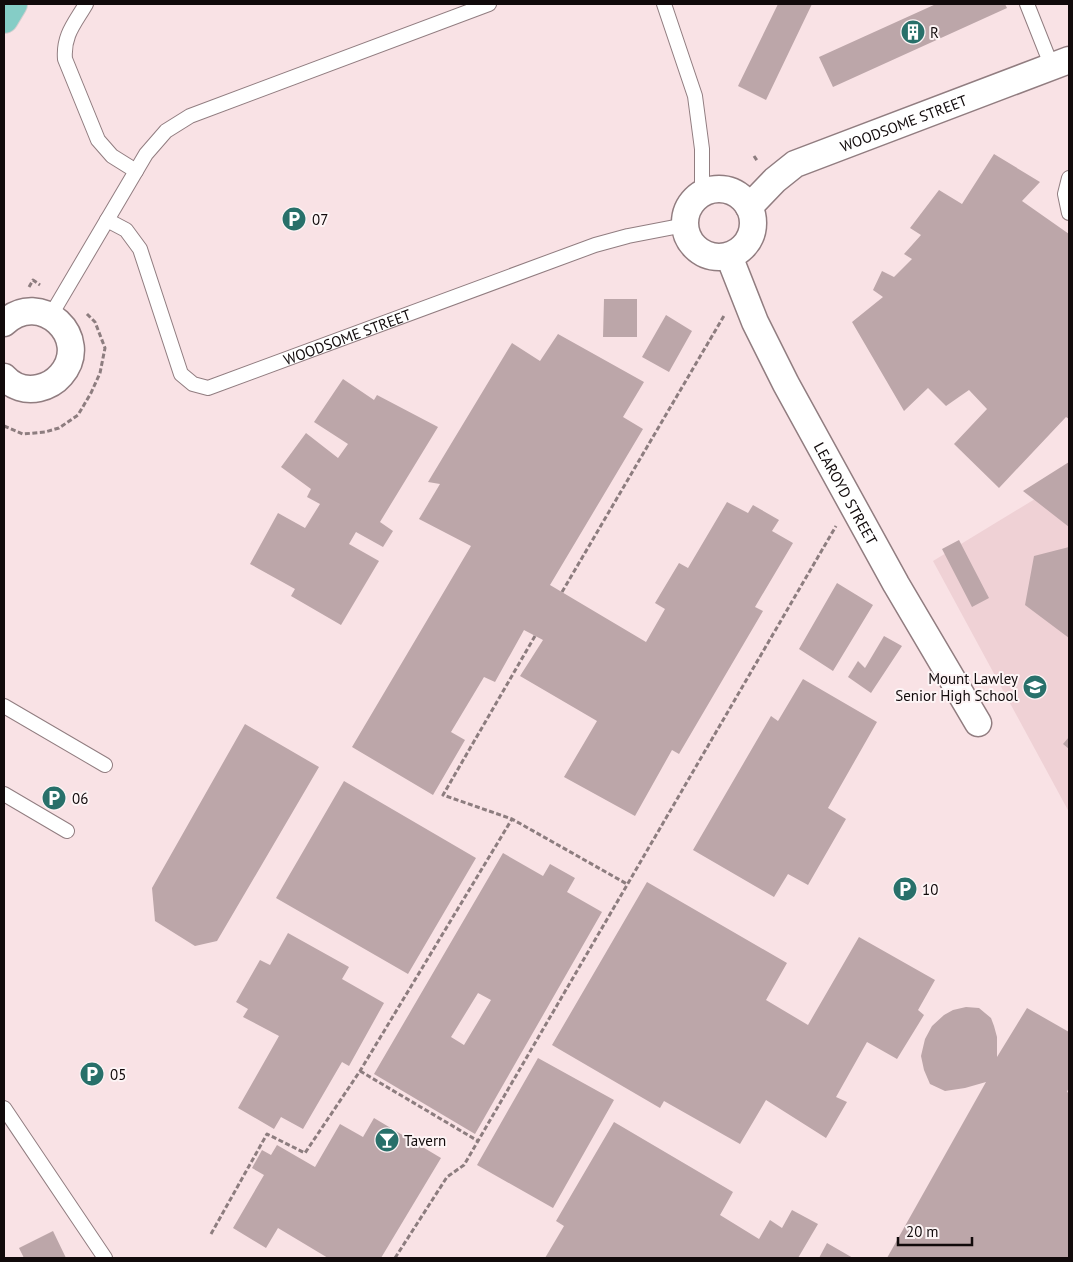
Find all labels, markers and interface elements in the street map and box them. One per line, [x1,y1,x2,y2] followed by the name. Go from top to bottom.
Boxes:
[900,19,926,45] building icon: R
[930,23,939,42] place label: R
[837,90,970,156] street label: WOODSOME STREET
[281,206,307,232] parking icon: 07
[312,210,328,229] place label: 07
[281,304,414,369] street label: WOODSOME STREET
[810,439,882,549] street label: LEAROYD STREET
[895,669,1019,705] place label: Mount Lawley Senior High School
[1022,674,1048,700] school or university icon: Mount Lawley Senior High School
[41,785,67,811] parking icon: 06
[72,789,88,808] place label: 06
[892,876,918,902] parking icon: 10
[922,880,938,899] place label: 10
[79,1061,105,1087] parking icon: 05
[110,1065,126,1084] place label: 05
[374,1127,400,1153] bar icon: Tavern
[404,1131,446,1150] place label: Tavern
[898,1214,972,1246] scale bar
[906,1222,939,1241] text: 20 m

